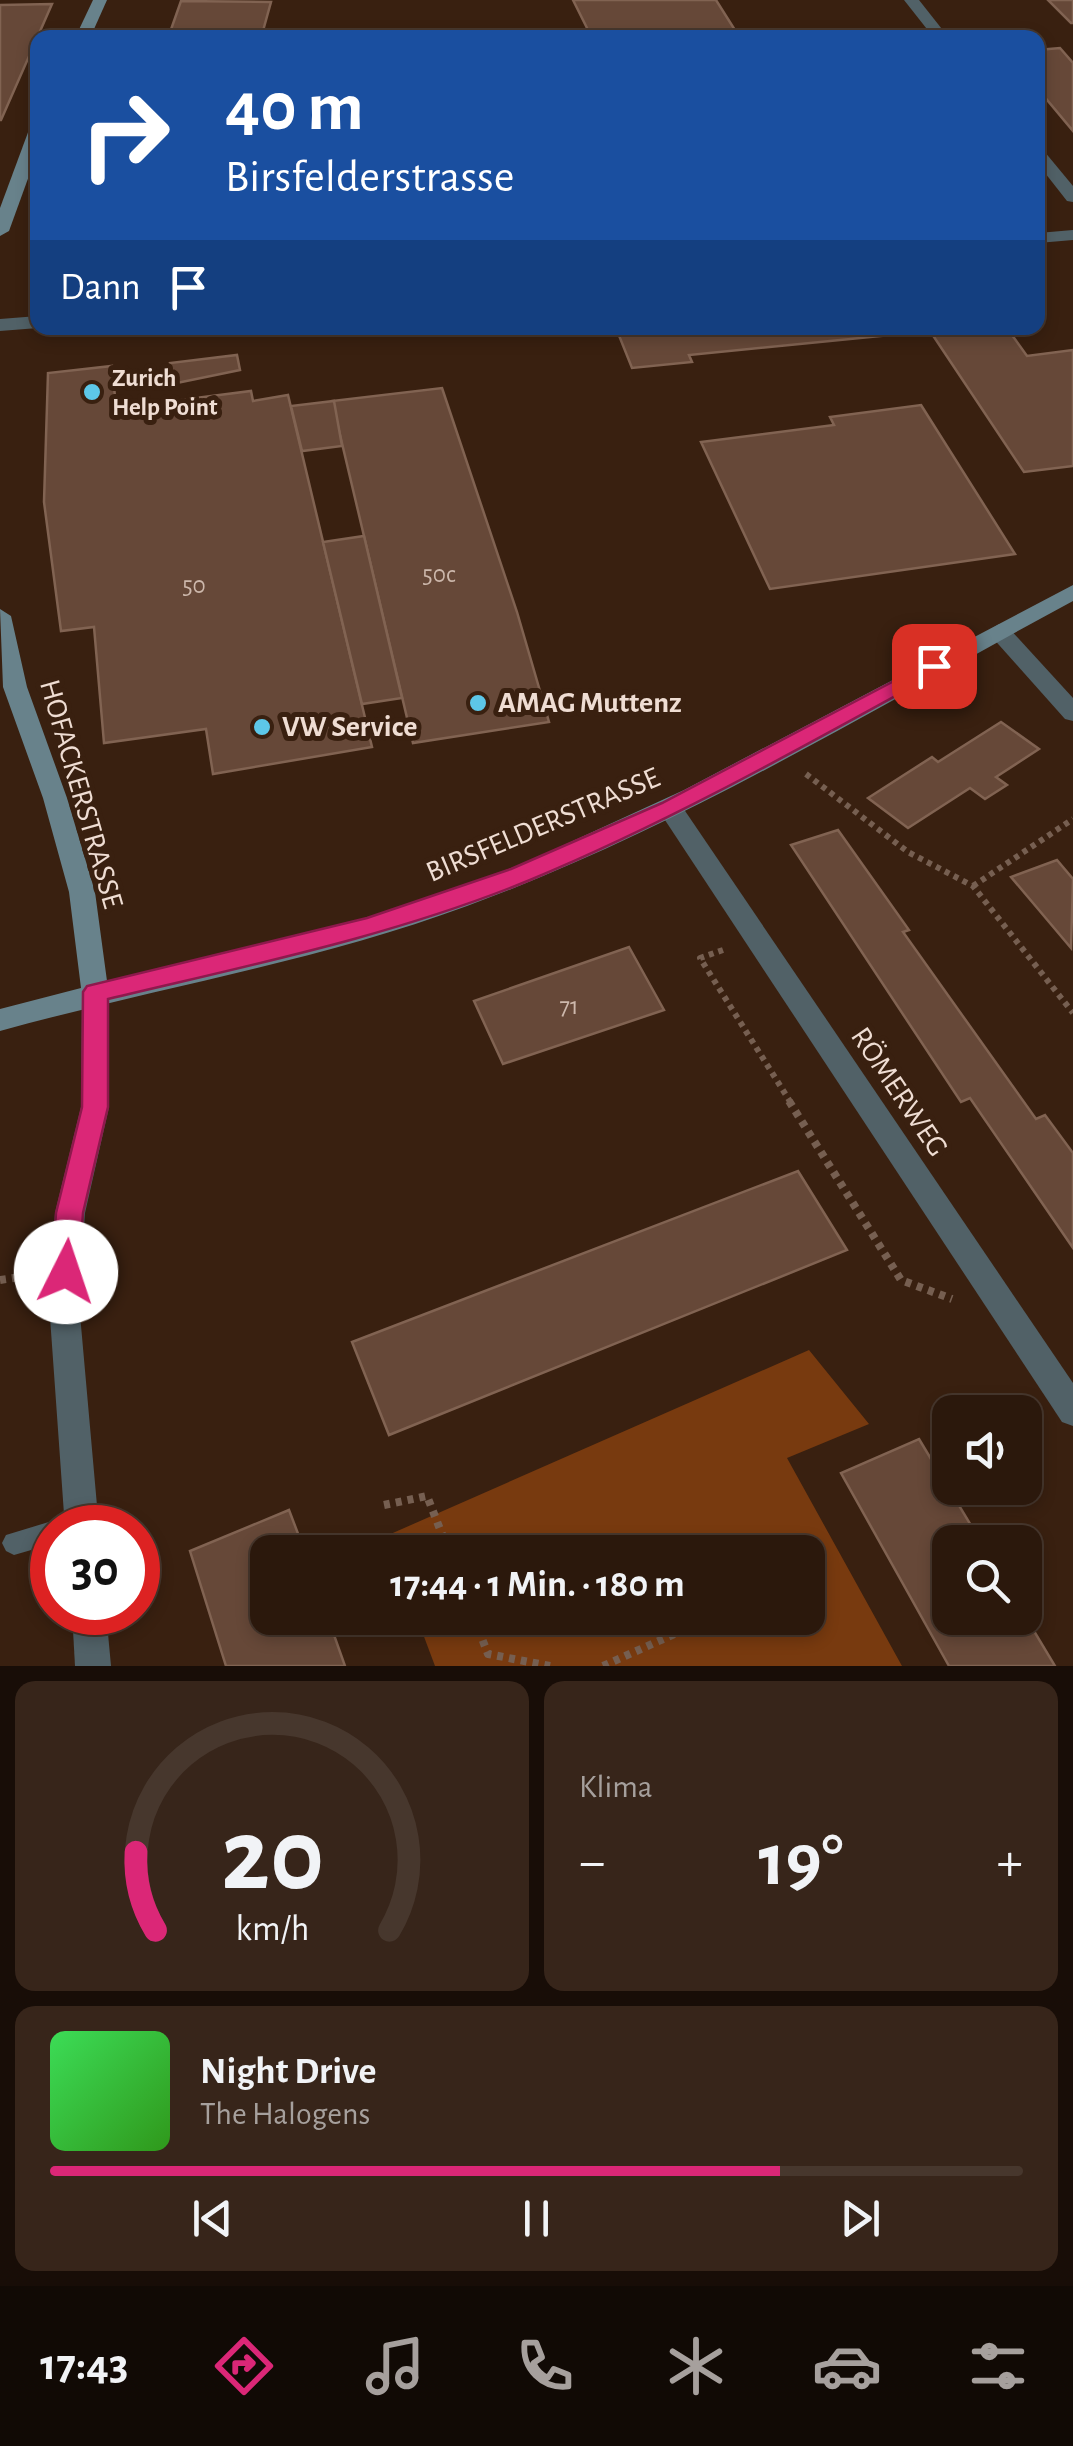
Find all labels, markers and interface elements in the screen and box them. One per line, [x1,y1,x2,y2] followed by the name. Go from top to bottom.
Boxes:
[60,70,190,200] icon: right
[225,73,364,143] text: 40 m
[225,155,514,200] text: Birsfelderstrasse
[161,260,216,315] icon: arrive
[60,269,141,307] text: Dann
[112,366,218,420] place label: Zurich Help Point
[81,381,103,403] marker: Zurich Help Point
[422,562,456,587] house number: 50c
[182,573,206,598] house number: 50
[892,624,977,709] pin
[907,639,962,694] icon: arrive
[34,676,128,912] street label: HOFACKERSTRASSE
[498,688,682,718] place label: AMAG Muttenz
[467,692,489,714] marker: AMAG Muttenz
[282,712,417,742] place label: VW Service
[251,716,273,738] marker: VW Service
[422,762,664,888] street label: BIRSFELDERSTRASSE
[559,994,579,1019] house number: 71
[845,1022,954,1162] street label: RÖMERWEG
[14,1220,118,1324] position arrow
[932,1395,1042,1635] map controls
[932,1395,1042,1505] button: sound
[30,1505,160,1635] speed limit sign: 30
[932,1525,1042,1635] button: search
[390,1566,685,1604] text: 17:44 · 1 Min. · 180 m
[579,1771,653,1803] text: Klima
[220,1805,324,1909] text: 20
[758,1824,844,1899] text: 19°
[579,1835,605,1890] text: −
[997,1835,1023,1890] text: +
[235,1911,309,1947] text: km/h
[200,2053,376,2091] text: Night Drive
[200,2098,370,2130] text: The Halogens
[185,2191,240,2246] icon: previous
[509,2191,564,2246] icon: pause
[833,2191,888,2246] icon: next
[209,2331,279,2401] icon: directions
[360,2331,430,2401] icon: music
[510,2331,580,2401] icon: phone
[661,2331,731,2401] icon: climate
[812,2331,882,2401] icon: car
[963,2331,1033,2401] icon: filters
[40,2343,128,2388] text: 17:43

